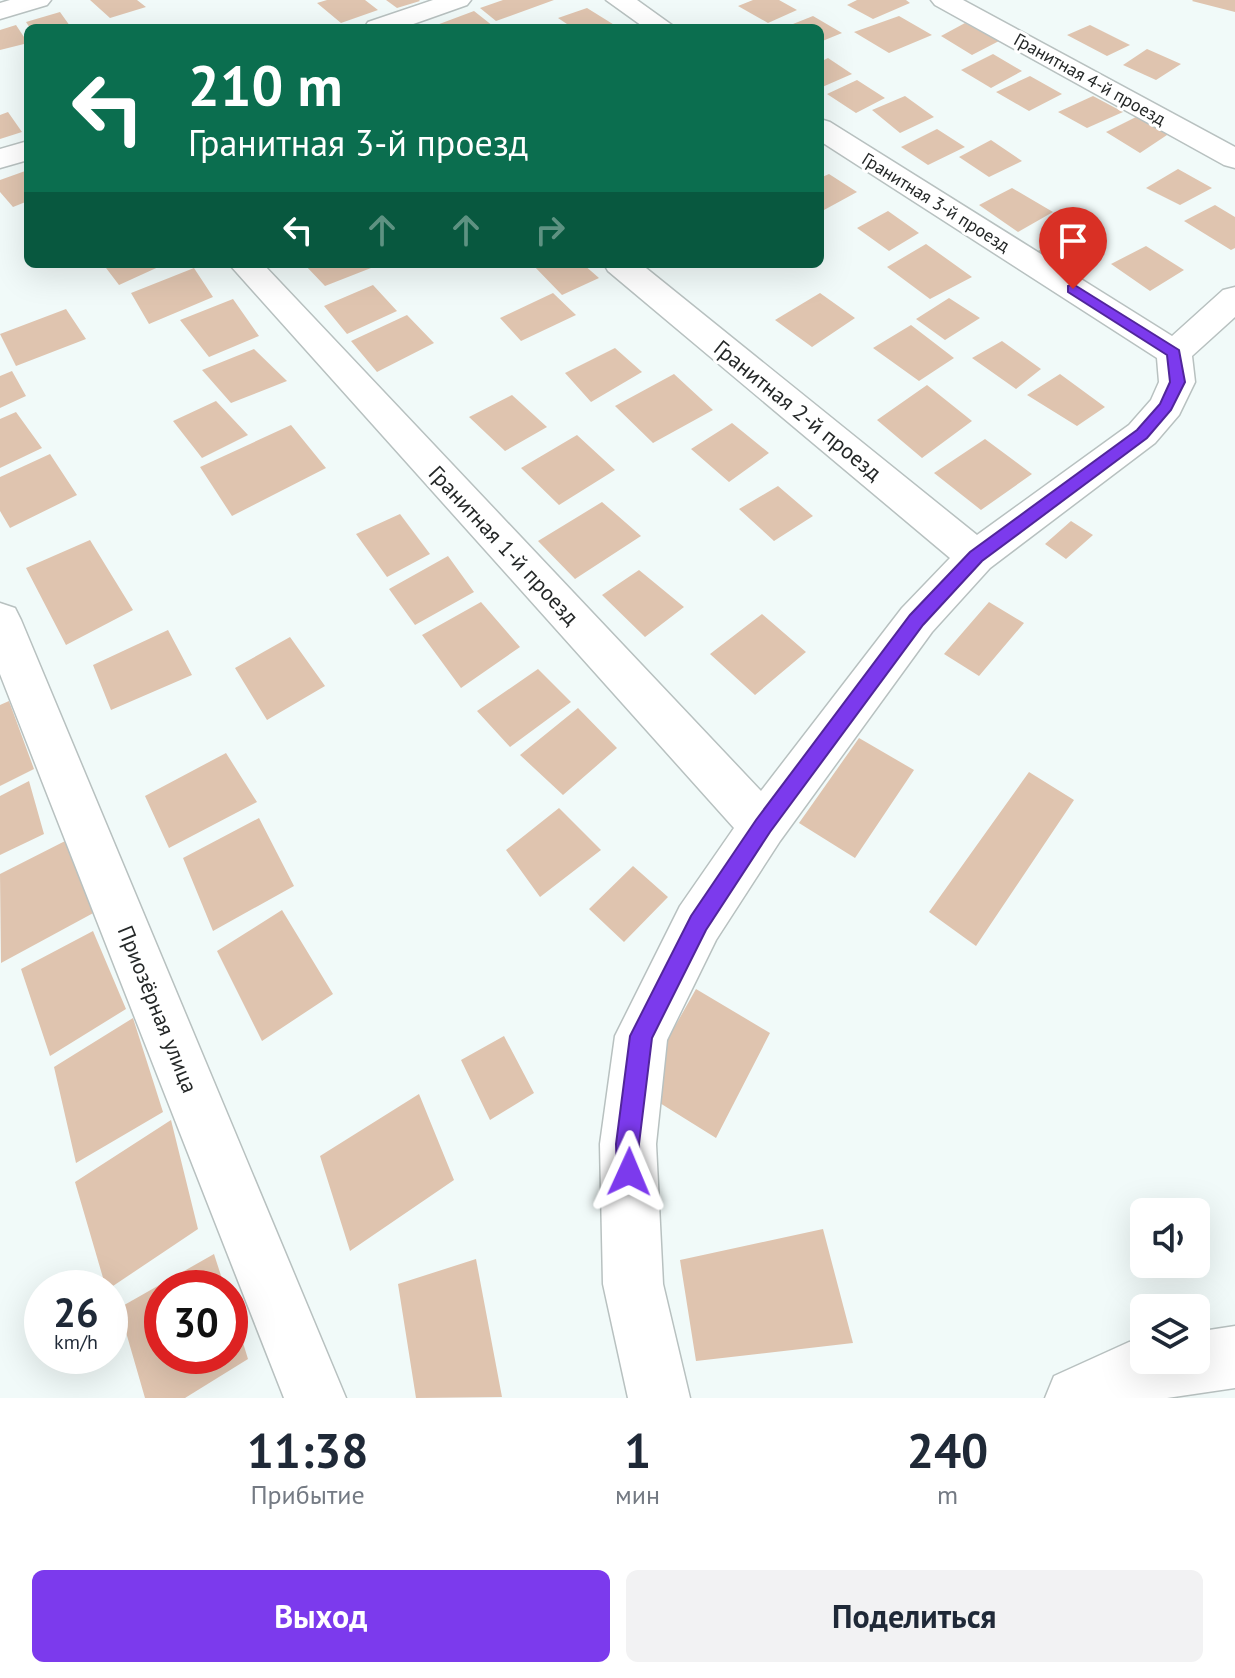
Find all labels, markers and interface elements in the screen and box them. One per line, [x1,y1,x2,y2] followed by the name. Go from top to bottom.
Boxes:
[1010,28,1170,130] street label: Гранитная 4-й проезд
[188,49,343,121] text: 210 m
[56,56,160,160] icon: left
[188,119,528,166] text: Гранитная 3-й проезд
[858,147,1014,257] street label: Гранитная 3-й проезд
[1039,207,1107,289] pin
[276,208,320,252] icon: left
[360,208,404,252] icon: ahead
[444,208,488,252] icon: ahead
[528,208,572,252] icon: right
[1051,219,1095,263] icon: arrive
[708,334,888,486] street label: Гранитная 2-й проезд
[423,459,585,631] street label: Гранитная 1-й проезд
[112,921,204,1097] street label: Приозёрная улица
[587,1130,671,1214] position arrow
[1130,1198,1210,1374] map controls
[1130,1198,1210,1278] button: sound
[144,1270,248,1374] speed limit sign: 30
[53,1286,99,1338] text: 26
[1130,1294,1210,1374] button: layers
[54,1329,98,1355] text: km/h
[247,1419,368,1481] text: 11:38
[624,1419,651,1481] text: 1
[907,1419,988,1481] text: 240
[250,1478,365,1511] text: Прибытие
[615,1478,660,1511] text: мин
[937,1478,958,1511] text: m
[32,1570,610,1662] button: Выход
[626,1570,1203,1662] button: Поделиться

